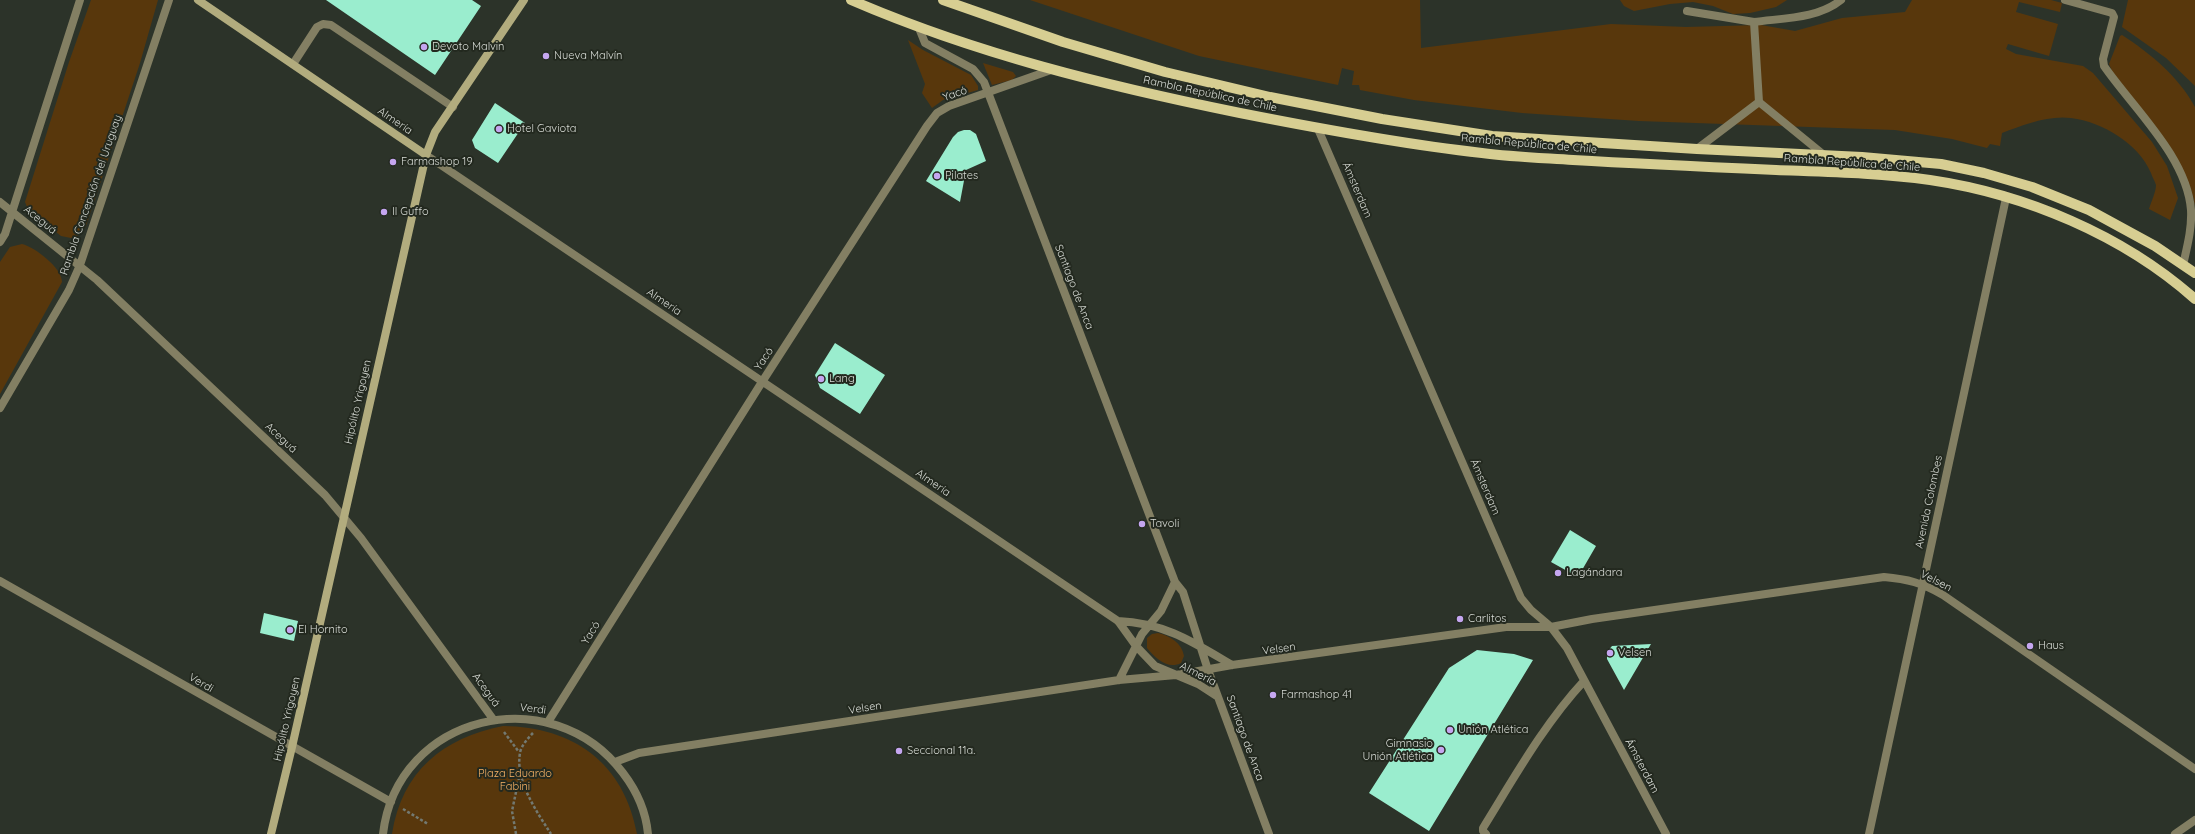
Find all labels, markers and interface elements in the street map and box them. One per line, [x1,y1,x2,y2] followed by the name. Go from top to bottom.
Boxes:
[432,40,504,54] place label: Devoto Malvin
[419,42,429,52] marker: Devoto Malvin
[554,49,622,63] place label: Nueva Malvín
[541,51,551,61] marker: Nueva Malvín
[1142,73,1278,115] street label: Rambla República de Chile
[941,84,969,104] street label: Yacó
[375,105,415,137] street label: Almería
[57,113,125,277] street label: Rambla Concepción del Uruguay
[507,122,577,136] place label: Hotel Gaviota
[494,124,504,134] marker: Hotel Gaviota
[1460,131,1598,157] street label: Rambla República de Chile
[1783,152,1921,174] street label: Rambla República de Chile
[401,155,473,169] place label: Farmashop 19
[388,157,398,167] marker: Farmashop 19
[1339,160,1375,220] street label: Ámsterdam
[945,169,978,183] place label: Pilates
[932,171,942,181] marker: Pilates
[21,203,59,237] street label: Aceguá
[392,205,429,219] place label: Il Guffo
[379,207,389,217] marker: Il Guffo
[1052,243,1096,331] street label: Santiago de Anca
[644,286,684,318] street label: Almería
[752,345,776,373] street label: Yacó
[342,358,374,446] street label: Hipólito Yrigoyen
[829,372,855,386] place label: Lang
[816,374,826,384] marker: Lang
[262,420,300,456] street label: Aceguá
[1913,454,1945,550] street label: Avenida Colombes
[1467,457,1503,517] street label: Ámsterdam
[913,467,953,499] street label: Almería
[1150,517,1179,531] place label: Tavoli
[1137,519,1147,529] marker: Tavoli
[1566,566,1622,580] place label: Lagándara
[1553,568,1563,578] marker: Lagándara
[1918,568,1954,594] street label: Velsen
[1468,612,1506,626] place label: Carlitos
[1455,614,1465,624] marker: Carlitos
[579,619,603,647] street label: Yacó
[298,623,348,637] place label: El Hornito
[285,625,295,635] marker: El Hornito
[2038,639,2064,653] place label: Haus
[1261,640,1297,658] street label: Velsen
[2025,641,2035,651] marker: Haus
[1618,646,1652,660] place label: Velsen
[1605,648,1615,658] marker: Velsen
[1178,659,1218,689] street label: Almería
[469,670,503,710] street label: Aceguá
[186,671,216,695] street label: Verdi
[271,675,303,763] street label: Hipólito Yrigoyen
[1281,688,1352,702] place label: Farmashop 41
[1268,690,1278,700] marker: Farmashop 41
[1223,693,1267,783] street label: Santiago de Anca
[847,699,883,717] street label: Velsen
[519,701,547,717] street label: Verdi
[1458,723,1528,737] place label: Unión Atlética
[1445,725,1455,735] marker: Unión Atlética
[1363,737,1433,763] place label: Gimnasio Unión Atlética
[1622,737,1662,795] street label: Ámsterdam
[907,744,975,758] place label: Seccional 11a.
[1436,745,1446,755] marker: Gimnasio Unión Atlética
[894,746,904,756] marker: Seccional 11a.
[478,767,552,793] park label: Plaza Eduardo Fabini

